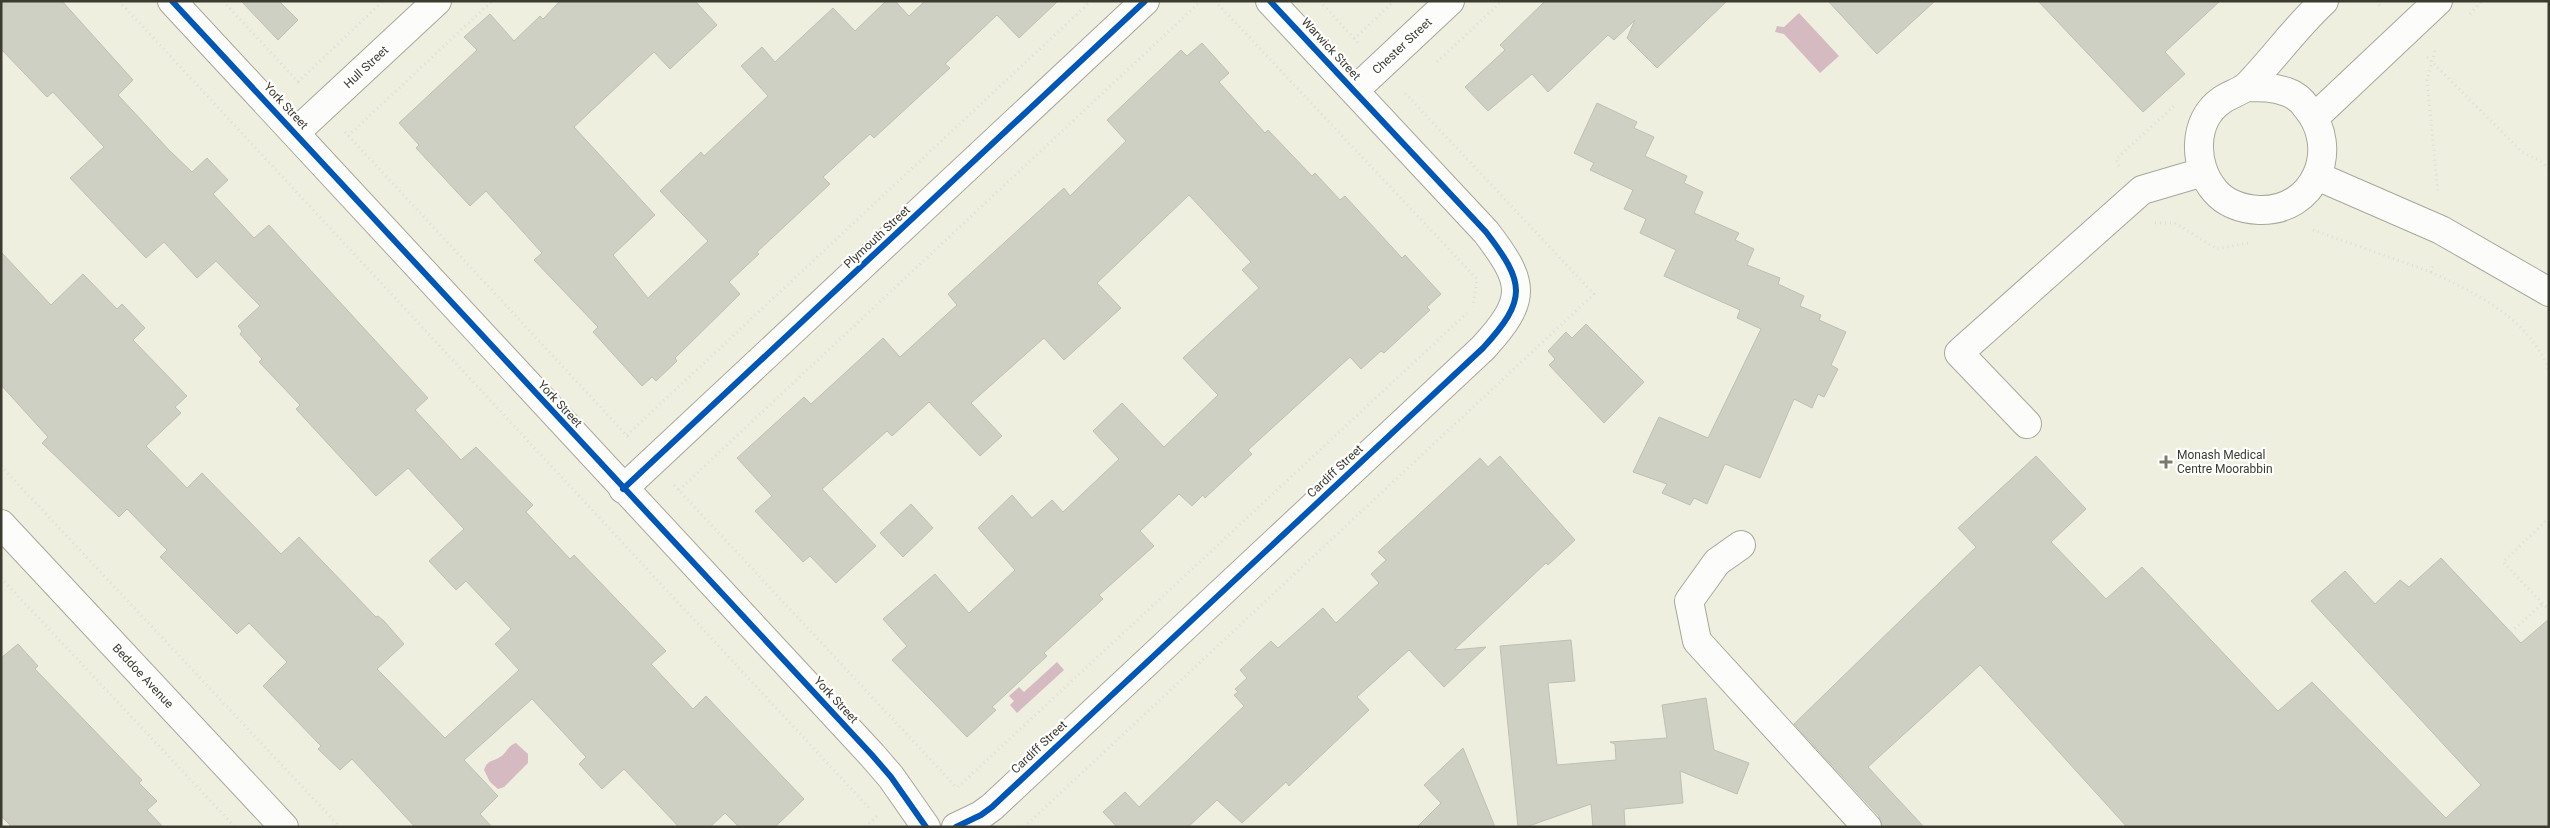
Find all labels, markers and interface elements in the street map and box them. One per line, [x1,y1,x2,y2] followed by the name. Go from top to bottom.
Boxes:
[1299,15,1363,83] street label: Warwick Street
[1369,15,1435,77] street label: Chester Street
[341,43,391,91] street label: Hull Street
[261,80,311,132] street label: York Street
[841,203,913,271] street label: Plymouth Street
[535,378,585,430] street label: York Street
[1304,442,1366,500] street label: Cardiff Street
[2177,448,2273,476] place label: Monash Medical Centre Moorabbin
[2159,455,2173,469] marker: Monash Medical Centre Moorabbin
[110,641,176,711] street label: Beddoe Avenue
[811,674,861,726] street label: York Street
[1008,718,1070,776] street label: Cardiff Street

